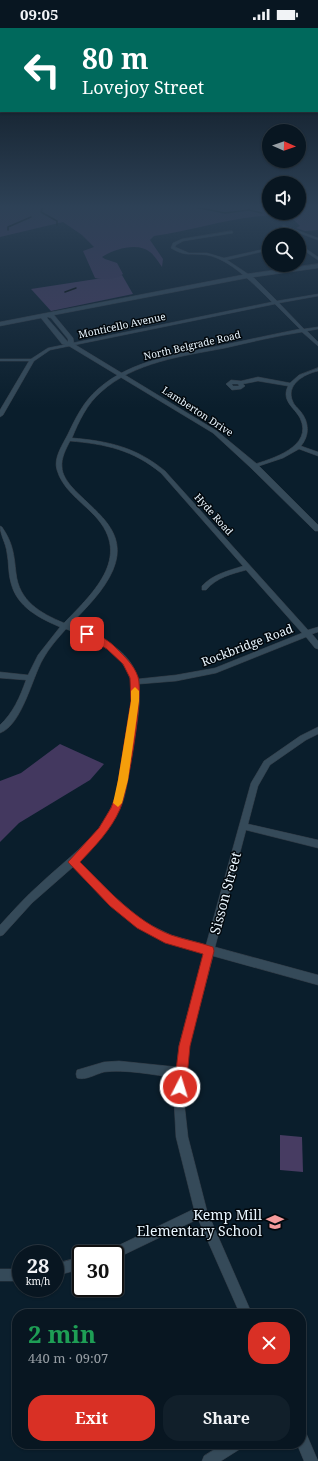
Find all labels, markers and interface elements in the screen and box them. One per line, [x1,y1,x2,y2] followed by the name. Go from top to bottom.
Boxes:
[20,4,58,24] text: 09:05
[82,39,149,77] text: 80 m
[16,44,68,96] icon: left
[82,75,204,99] text: Lovejoy Street
[262,124,306,168] north arrow
[262,124,306,272] map controls
[262,176,306,220] button: sound
[262,228,306,272] button: search
[77,309,167,341] street label: Monticello Avenue
[142,327,242,363] street label: North Belgrade Road
[160,383,236,439] street label: Lamberton Drive
[191,490,237,538] street label: Hyde Road
[70,617,104,651] pin
[199,619,296,670] street label: Rockbridge Road
[76,623,98,645] icon: arrive
[205,850,245,936] street label: Sisson Street
[159,1066,201,1108] position arrow
[137,1205,263,1240] place label: Kemp Mill Elementary School
[265,1212,285,1232] school or university icon: Kemp Mill Elementary School
[72,1245,124,1297] speed limit sign: 30
[27,1252,49,1279] text: 28
[26,1274,50,1288] text: km/h
[28,1317,96,1350] text: 2 min
[248,1322,290,1364] button: close
[28,1349,108,1367] text: 440 m · 09:07
[28,1395,155,1441] button: Exit
[163,1395,290,1441] button: Share

